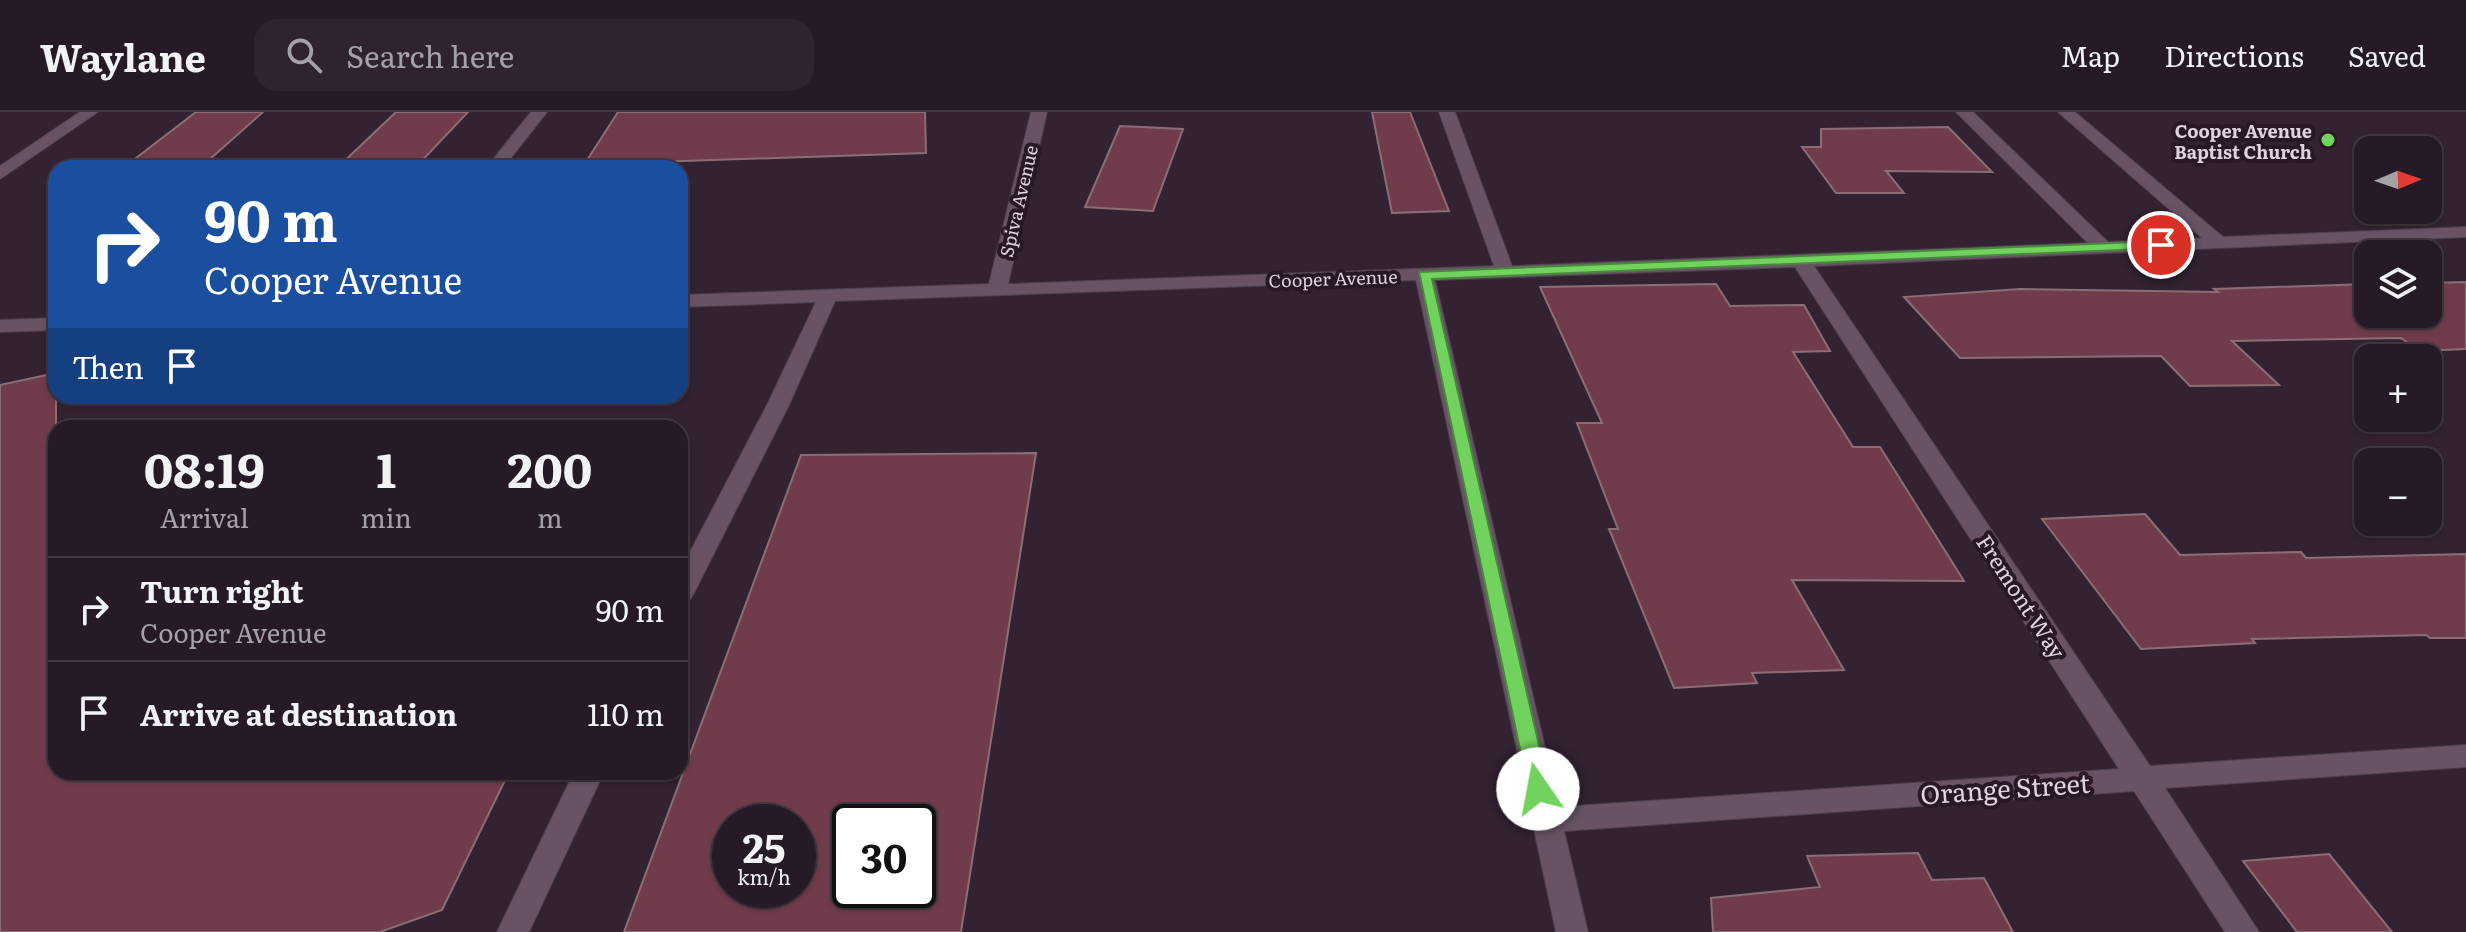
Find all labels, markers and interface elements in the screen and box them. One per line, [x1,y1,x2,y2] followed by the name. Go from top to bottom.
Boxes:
[254,19,814,91] search box
[40,27,206,84] text: Waylane
[282,33,326,77] icon: search
[346,33,514,77] text: Search here
[2061,34,2120,76] text: Map
[2164,34,2304,76] text: Directions
[2348,34,2426,76] text: Saved
[2174,117,2312,165] place label: Cooper Avenue Baptist Church
[2319,131,2337,149] marker: Cooper Avenue Baptist Church
[2354,136,2442,224] north arrow
[2354,136,2442,536] map controls
[992,142,1044,260] street label: Spiva Avenue
[204,176,338,259] text: 90 m
[72,192,176,296] icon: right
[2127,211,2195,279] pin
[2139,223,2183,267] icon: arrive
[2354,240,2442,328] button: layers
[204,252,462,305] text: Cooper Avenue
[1268,262,1398,294] street label: Cooper Avenue
[72,344,144,388] text: Then
[160,344,204,388] icon: arrive
[2354,344,2442,432] button: +
[144,432,265,503] text: 08:19
[376,432,396,503] text: 1
[507,432,592,503] text: 200
[2354,448,2442,536] button: −
[160,497,249,536] text: Arrival
[361,497,412,536] text: min
[537,497,562,536] text: m
[1969,527,2075,665] street label: Fremont Way
[140,568,304,612] text: Turn right
[72,587,116,631] icon: right
[596,587,664,631] text: 90 m
[140,612,326,651] text: Cooper Avenue
[72,691,116,735] icon: arrive
[140,691,457,735] text: Arrive at destination
[587,691,664,735] text: 110 m
[1496,747,1580,831] position arrow
[1919,762,2092,812] street label: Orange Street
[832,804,936,908] speed limit sign: 30
[742,816,786,875] text: 25
[737,861,791,891] text: km/h

